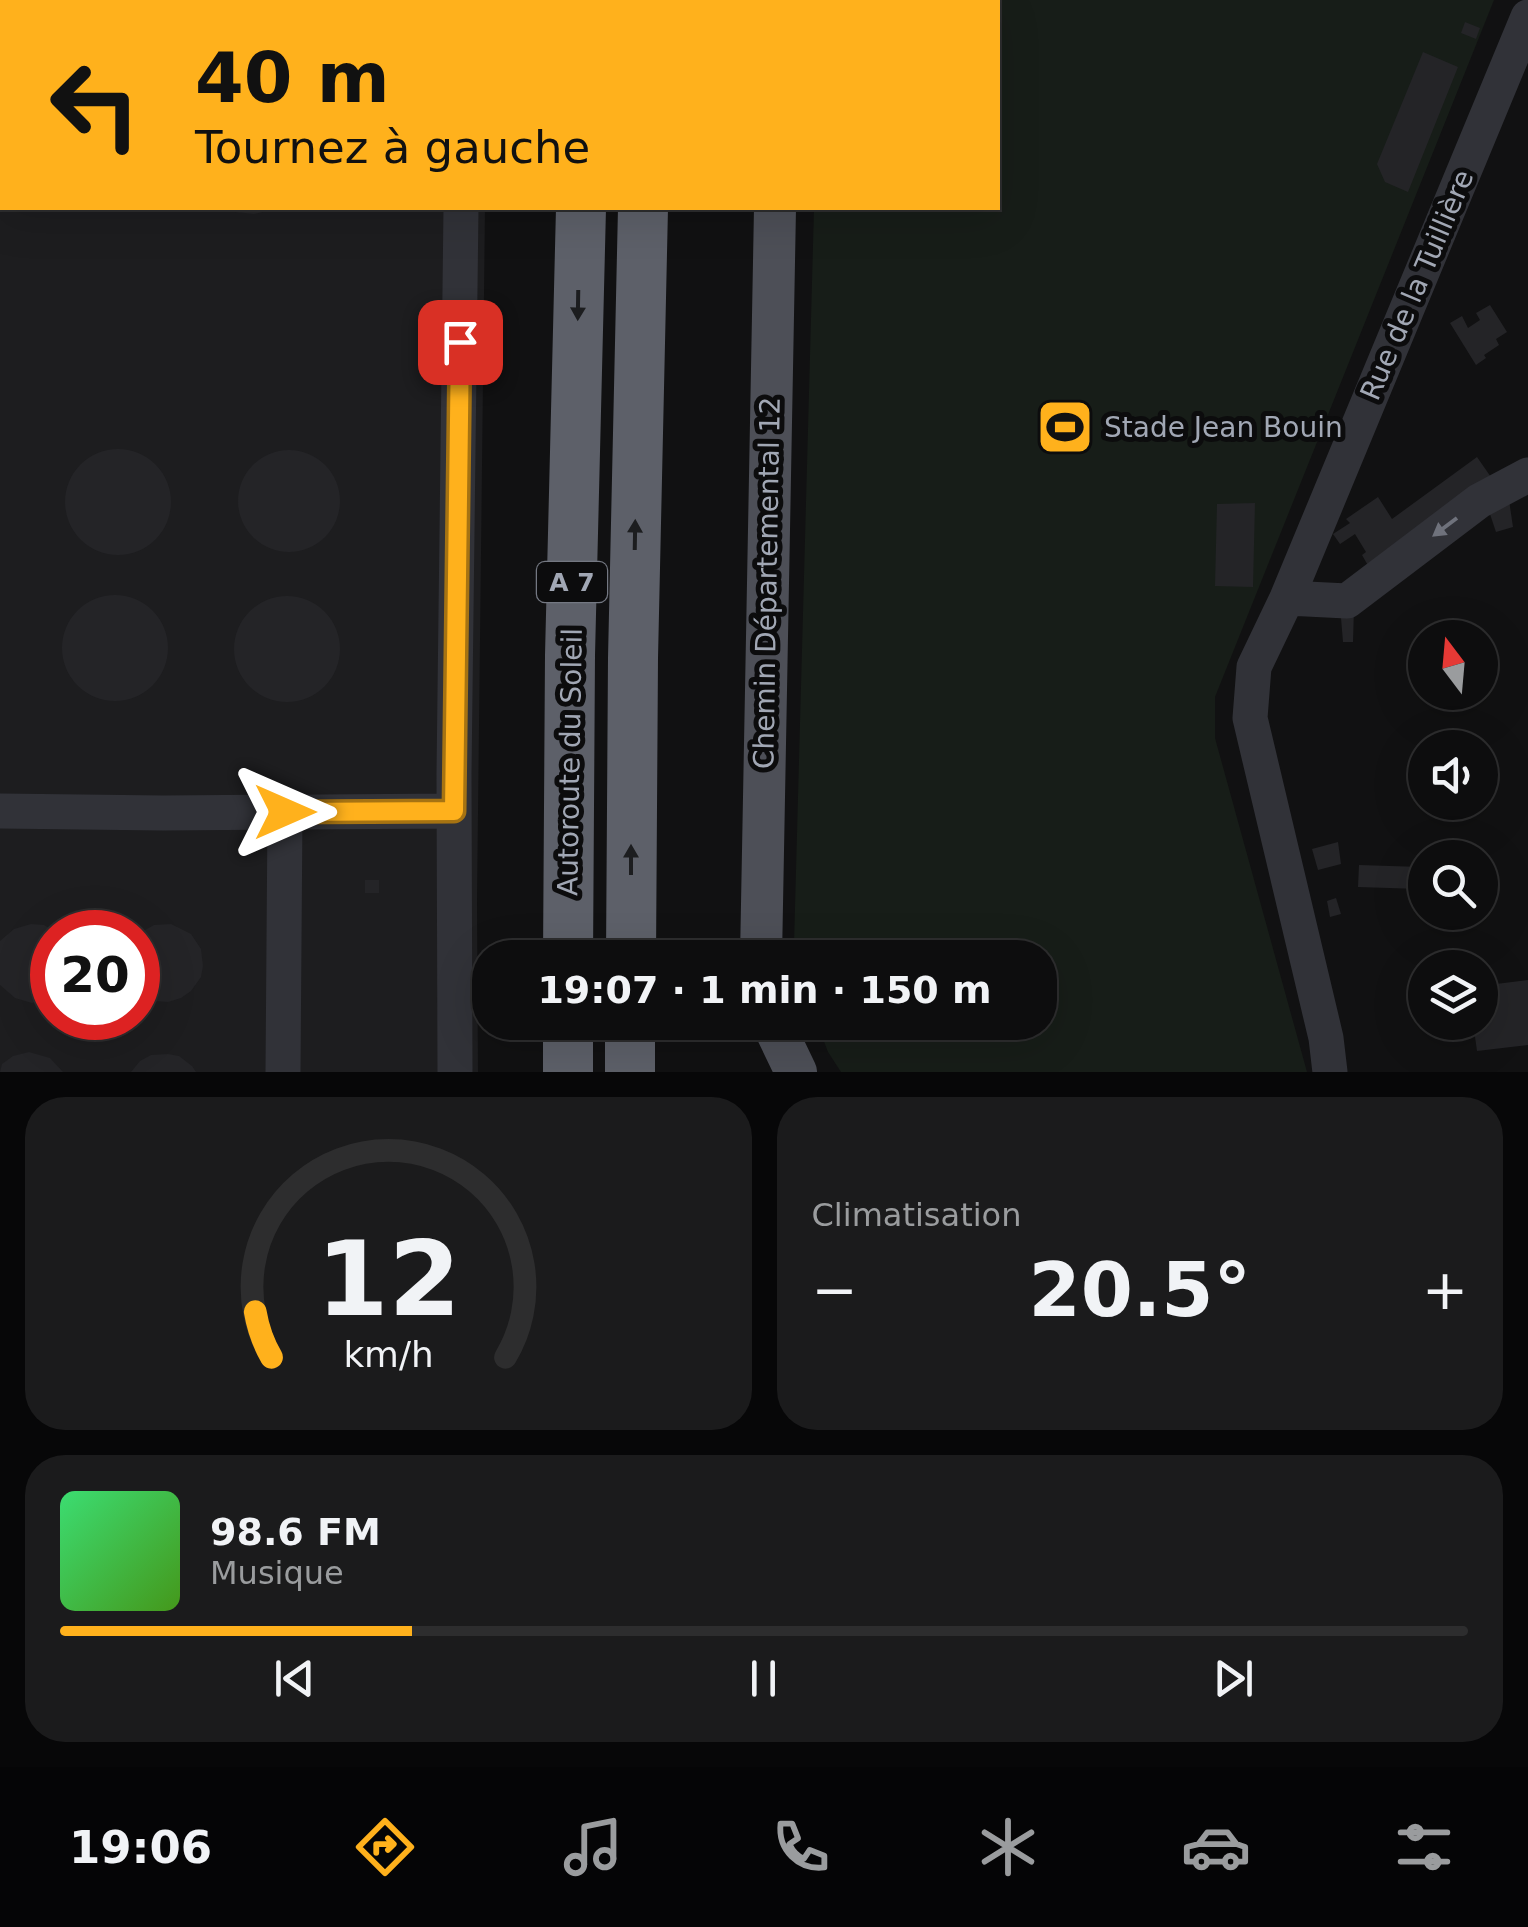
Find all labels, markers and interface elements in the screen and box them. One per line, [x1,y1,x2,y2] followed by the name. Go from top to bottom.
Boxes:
[195,37,390,119] text: 40 m
[30,40,160,170] icon: left
[195,121,590,174] text: Tournez à gauche
[1354,165,1480,405] street label: Rue de la Tuillière
[570,289,586,321] one-way arrow
[418,300,503,385] pin
[433,315,488,370] icon: arrive
[747,397,787,769] street label: Chemin Départemental 12
[1035,397,1095,457] sports icon: Stade Jean Bouin
[1104,411,1343,444] place label: Stade Jean Bouin
[1433,516,1459,537] one-way arrow
[627,519,643,551] one-way arrow
[537,562,607,602] road number: A 7
[1408,620,1498,710] north arrow
[1408,620,1498,1040] map controls
[551,628,589,896] street label: Autoroute du Soleil
[1408,730,1498,820] button: sound
[233,760,337,864] position arrow
[1408,840,1498,930] button: search
[623,844,639,876] one-way arrow
[30,910,160,1040] speed limit sign: 20
[1408,950,1498,1040] button: layers
[537,968,992,1012] text: 19:07 · 1 min · 150 m
[812,1196,1021,1234] text: Climatisation
[316,1218,461,1340] text: 12
[1028,1246,1251,1334] text: 20.5°
[812,1258,858,1322] text: −
[1422,1258,1468,1322] text: +
[343,1334,433,1375] text: km/h
[210,1510,381,1554] text: 98.6 FM
[210,1554,344,1592] text: Musique
[267,1651,322,1706] icon: previous
[736,1651,791,1706] icon: pause
[1206,1651,1261,1706] icon: next
[350,1812,420,1882] icon: directions
[558,1812,628,1882] icon: music
[766,1812,836,1882] icon: phone
[973,1812,1043,1882] icon: climate
[1181,1812,1251,1882] icon: car
[1389,1812,1459,1882] icon: filters
[69,1821,212,1874] text: 19:06

